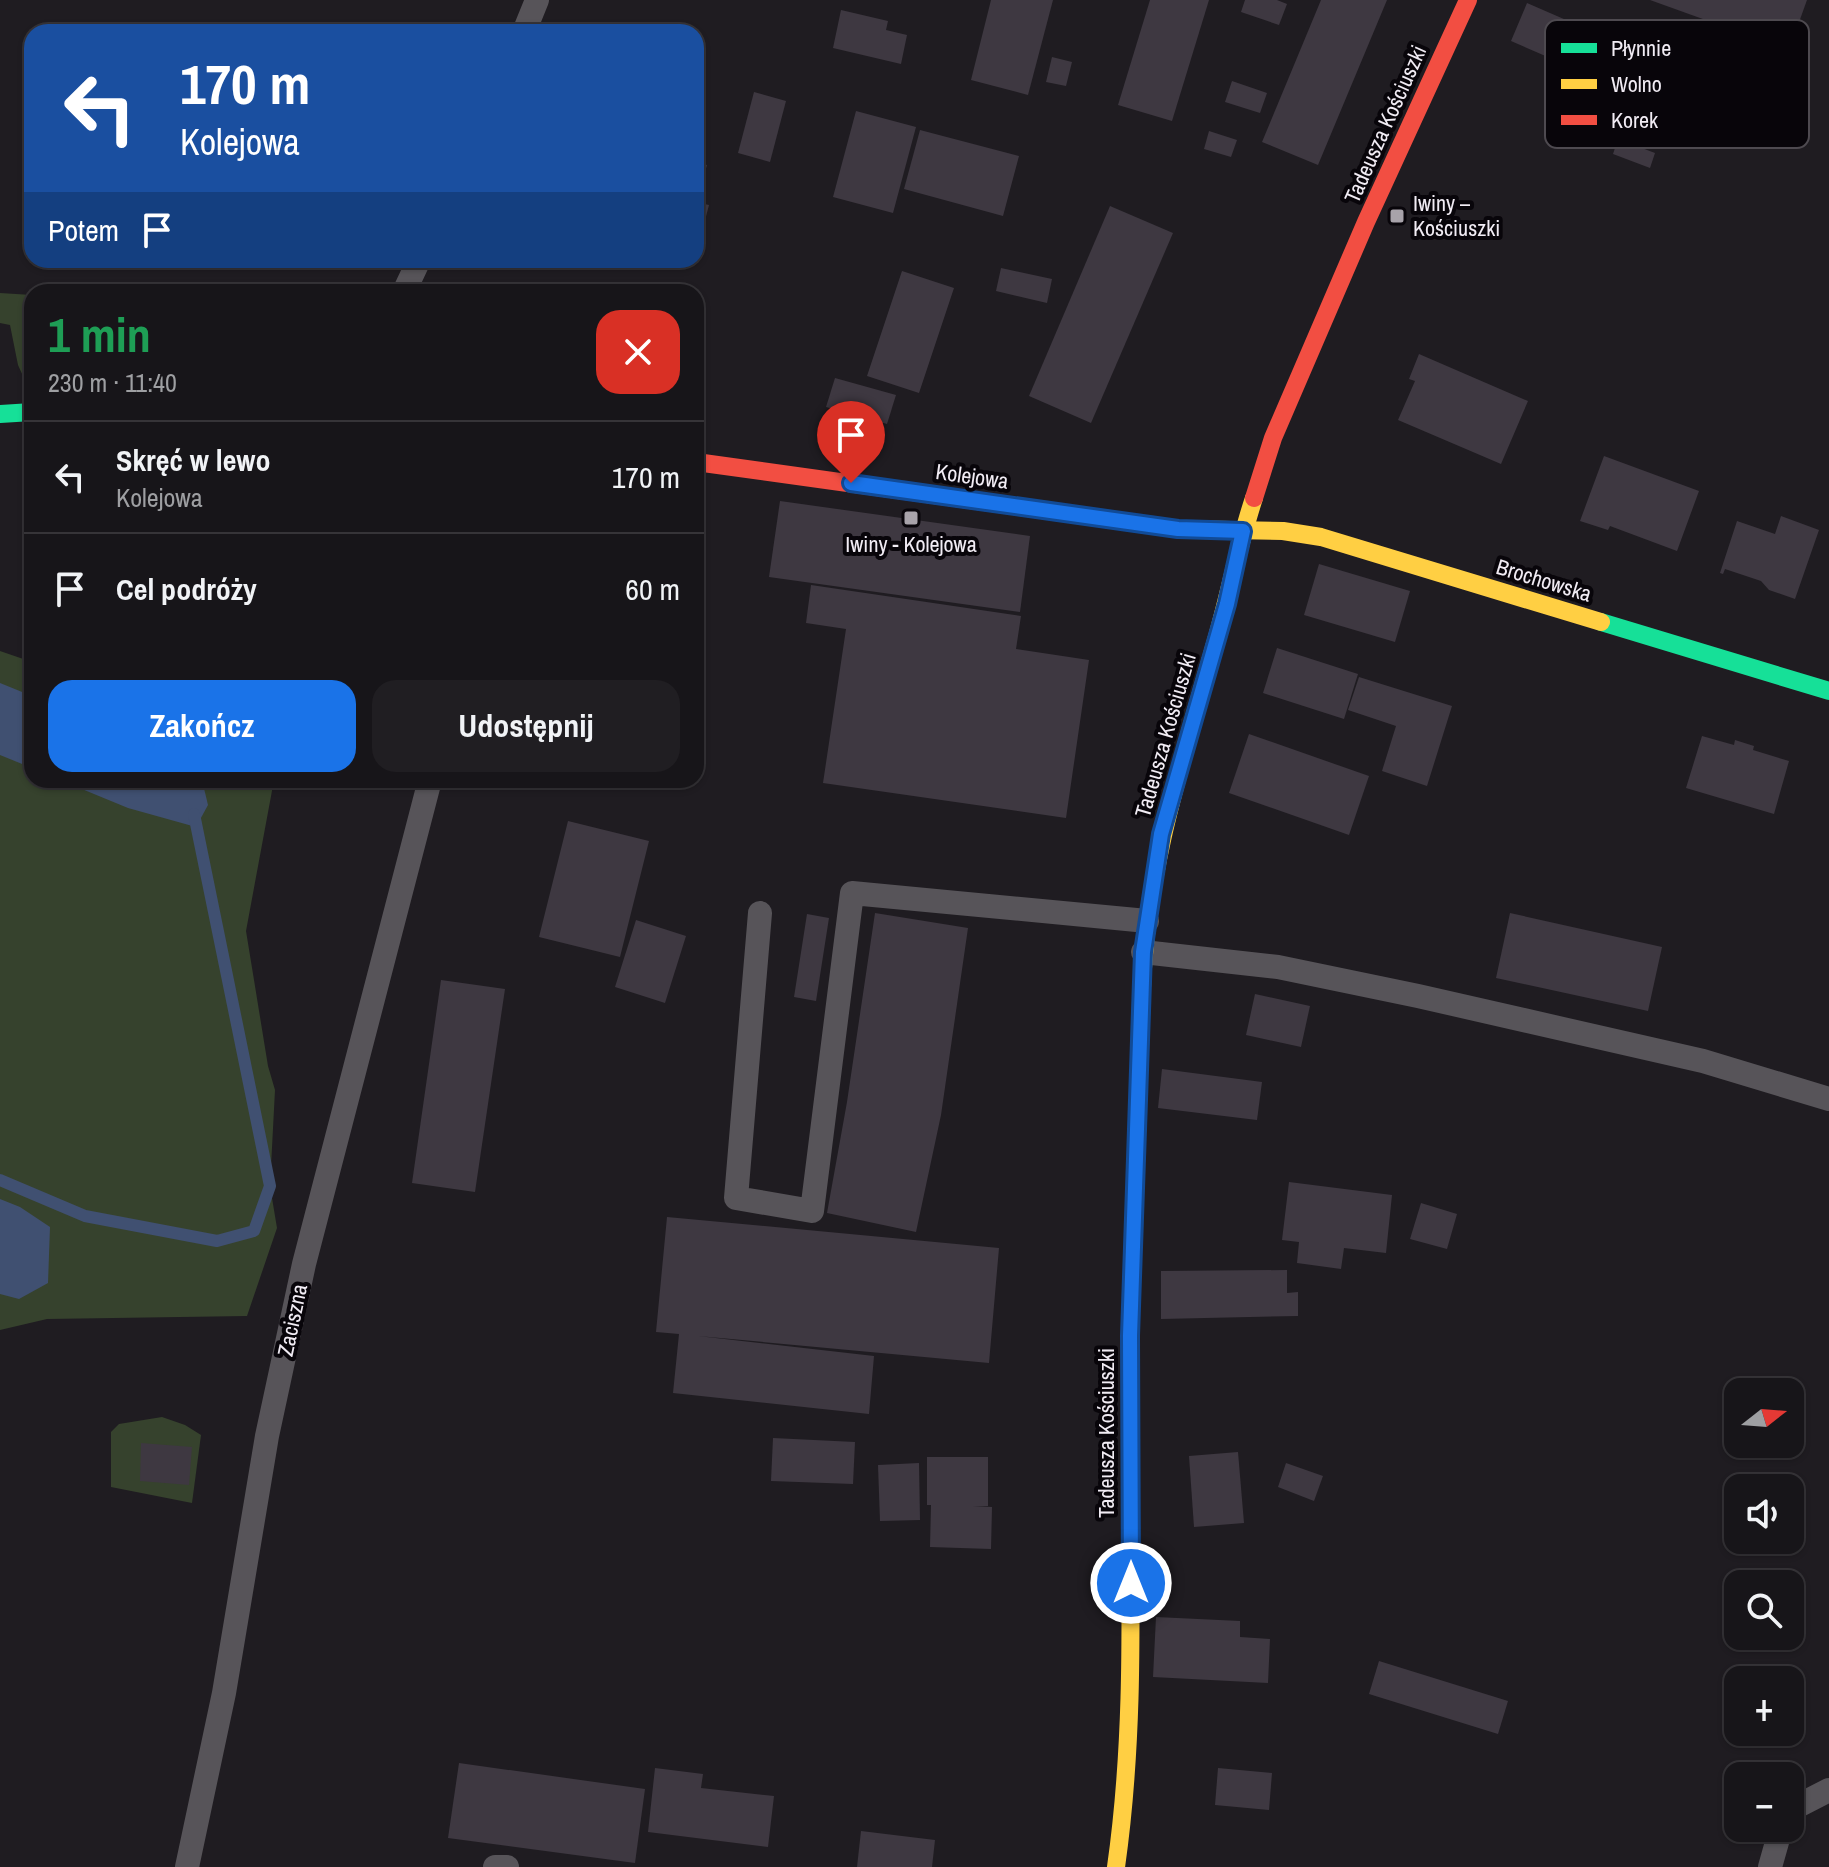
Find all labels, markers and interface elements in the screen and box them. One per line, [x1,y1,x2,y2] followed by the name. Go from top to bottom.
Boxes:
[1545,20,1809,148] legend
[1611,33,1671,63] text: Płynnie
[1337,40,1433,208] street label: Tadeusza Kościuszki
[180,46,310,121] text: 170 m
[48,56,152,160] icon: left
[1611,69,1662,99] text: Wolno
[1611,105,1659,135] text: Korek
[180,118,300,166] text: Kolejowa
[1413,188,1500,243] place label: Iwiny – Kościuszki
[1388,207,1406,225] marker: Iwiny – Kościuszki
[135,208,179,252] icon: arrive
[48,210,119,250] text: Potem
[48,302,151,367] text: 1 min
[596,310,680,394] button: close
[48,365,177,400] text: 230 m · 11:40
[817,401,885,483] pin
[829,413,873,457] icon: arrive
[116,440,271,480] text: Skręć w lewo
[48,455,92,499] icon: left
[934,456,1010,496] street label: Kolejowa
[612,457,680,497] text: 170 m
[116,480,203,515] text: Kolejowa
[902,509,920,527] marker: Iwiny - Kolejowa
[845,529,977,559] place label: Iwiny - Kolejowa
[1493,551,1595,609] street label: Brochowska
[48,567,92,611] icon: arrive
[116,569,257,609] text: Cel podróży
[625,569,680,609] text: 60 m
[1127,649,1203,821] street label: Tadeusza Kościuszki
[48,680,356,772] button: Zakończ
[372,680,680,772] button: Udostępnij
[270,1281,314,1359] street label: Zaciszna
[1091,1348,1121,1518] street label: Tadeusza Kościuszki
[1724,1378,1804,1458] north arrow
[1724,1378,1804,1842] map controls
[1724,1474,1804,1554] button: sound
[1089,1541,1173,1625] position arrow
[1724,1570,1804,1650] button: search
[1724,1666,1804,1746] button: +
[1724,1762,1804,1842] button: −

